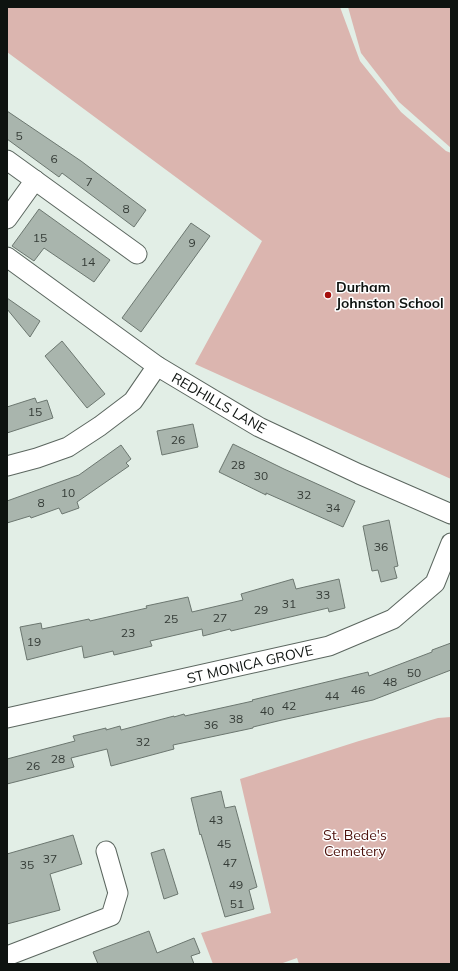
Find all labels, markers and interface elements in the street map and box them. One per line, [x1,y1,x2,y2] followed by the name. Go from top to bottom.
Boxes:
[15,128,23,143] house number: 5
[50,151,58,166] house number: 6
[85,174,93,189] house number: 7
[122,201,130,216] house number: 8
[33,230,47,245] house number: 15
[188,235,196,250] house number: 9
[81,254,95,269] house number: 14
[336,278,444,312] place label: Durham Johnston School
[323,290,333,300] marker: Durham Johnston School
[168,369,270,437] street label: REDHILLS LANE
[28,404,42,419] house number: 15
[171,432,185,447] house number: 26
[231,457,245,472] house number: 28
[254,468,268,483] house number: 30
[61,485,75,500] house number: 10
[297,487,311,502] house number: 32
[37,495,45,510] house number: 8
[326,500,340,515] house number: 34
[374,539,388,554] house number: 36
[316,587,330,602] house number: 33
[282,596,296,611] house number: 31
[254,602,268,617] house number: 29
[213,610,227,625] house number: 27
[164,611,178,626] house number: 25
[121,625,135,640] house number: 23
[27,634,41,649] house number: 19
[185,641,315,687] street label: ST MONICA GROVE
[407,665,421,680] house number: 50
[383,674,397,689] house number: 48
[351,682,365,697] house number: 46
[325,688,339,703] house number: 44
[282,698,296,713] house number: 42
[260,703,274,718] house number: 40
[229,711,243,726] house number: 38
[204,717,218,732] house number: 36
[136,734,150,749] house number: 32
[51,751,65,766] house number: 28
[26,758,40,773] house number: 26
[209,812,223,827] house number: 43
[323,826,387,860] park label: St. Bede's Cemetery
[217,836,231,851] house number: 45
[43,851,57,866] house number: 37
[223,855,237,870] house number: 47
[20,857,34,872] house number: 35
[229,877,243,892] house number: 49
[230,896,244,911] house number: 51

